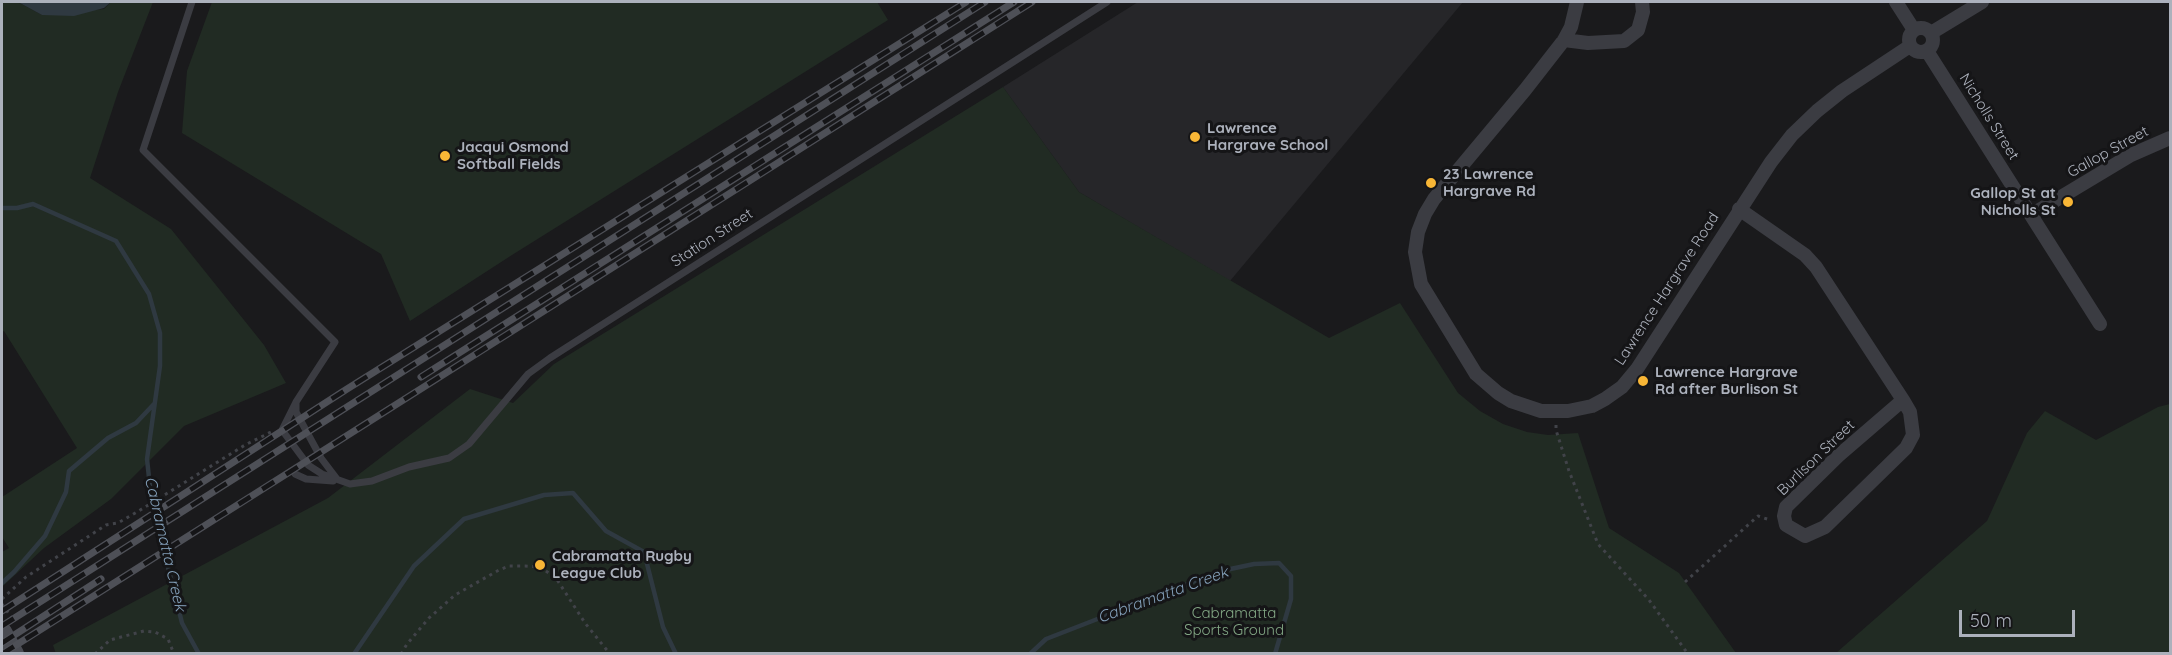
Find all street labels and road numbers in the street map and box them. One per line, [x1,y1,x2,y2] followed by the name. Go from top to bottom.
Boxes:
[1955,70,2023,164] street label: Nicholls Street
[2064,122,2152,182] street label: Gallop Street
[668,205,756,271] street label: Station Street
[1611,209,1723,369] street label: Lawrence Hargrave Road
[1774,417,1858,499] street label: Burlison Street

